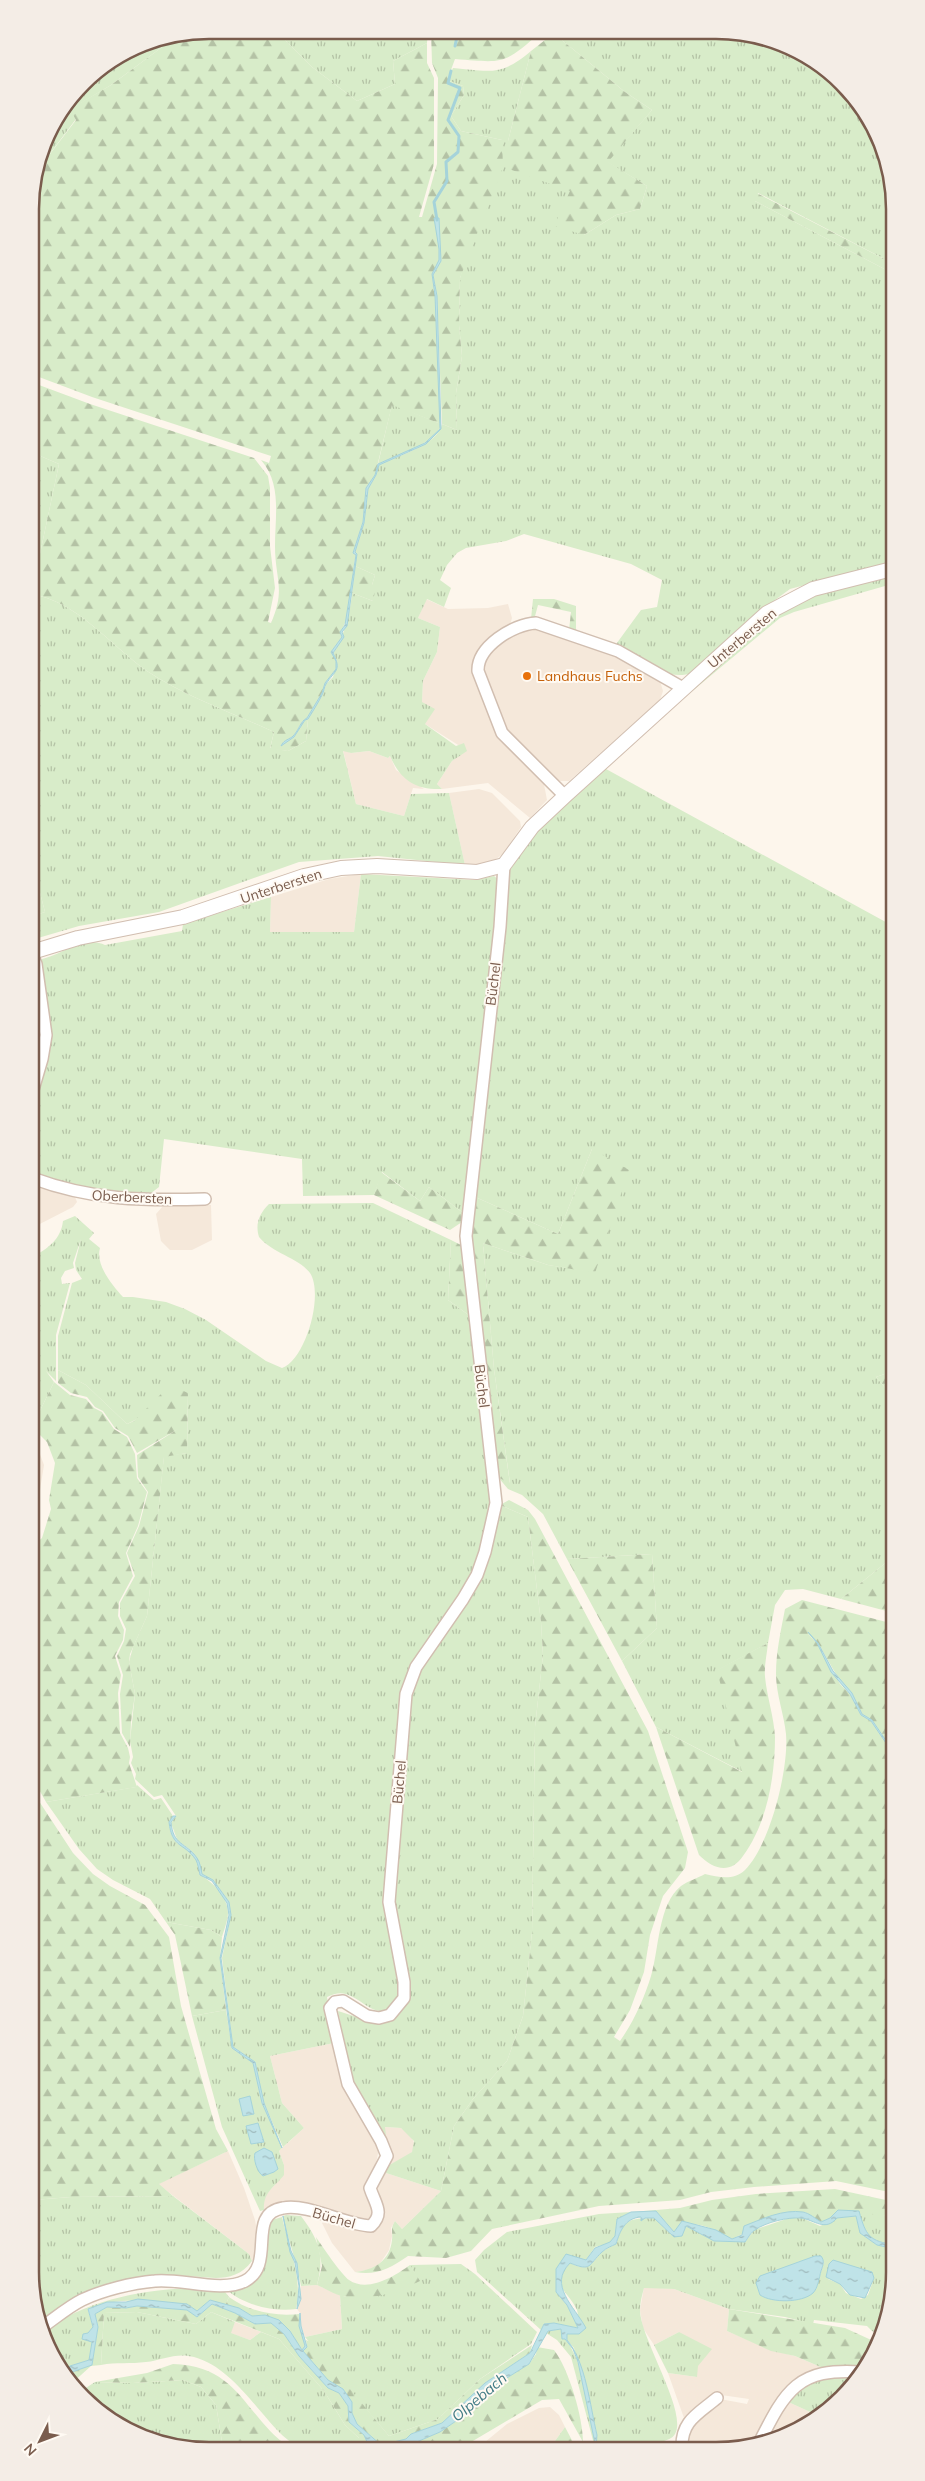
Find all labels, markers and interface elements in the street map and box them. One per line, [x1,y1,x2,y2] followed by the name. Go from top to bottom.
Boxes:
[704,604,780,672] street label: Unterbersten
[537,667,643,685] place label: Landhaus Fuchs
[521,670,533,682] marker: Landhaus Fuchs
[238,864,324,908] street label: Unterbersten
[481,961,505,1007] street label: Büchel
[91,1186,173,1208] street label: Oberbersten
[470,1363,494,1409] street label: Büchel
[388,1759,410,1805] street label: Büchel
[311,2203,357,2233] street label: Büchel
[447,2368,511,2426] water label: Olpebach
[15,2416,65,2466] north arrow
[20,2440,41,2460] text: N

